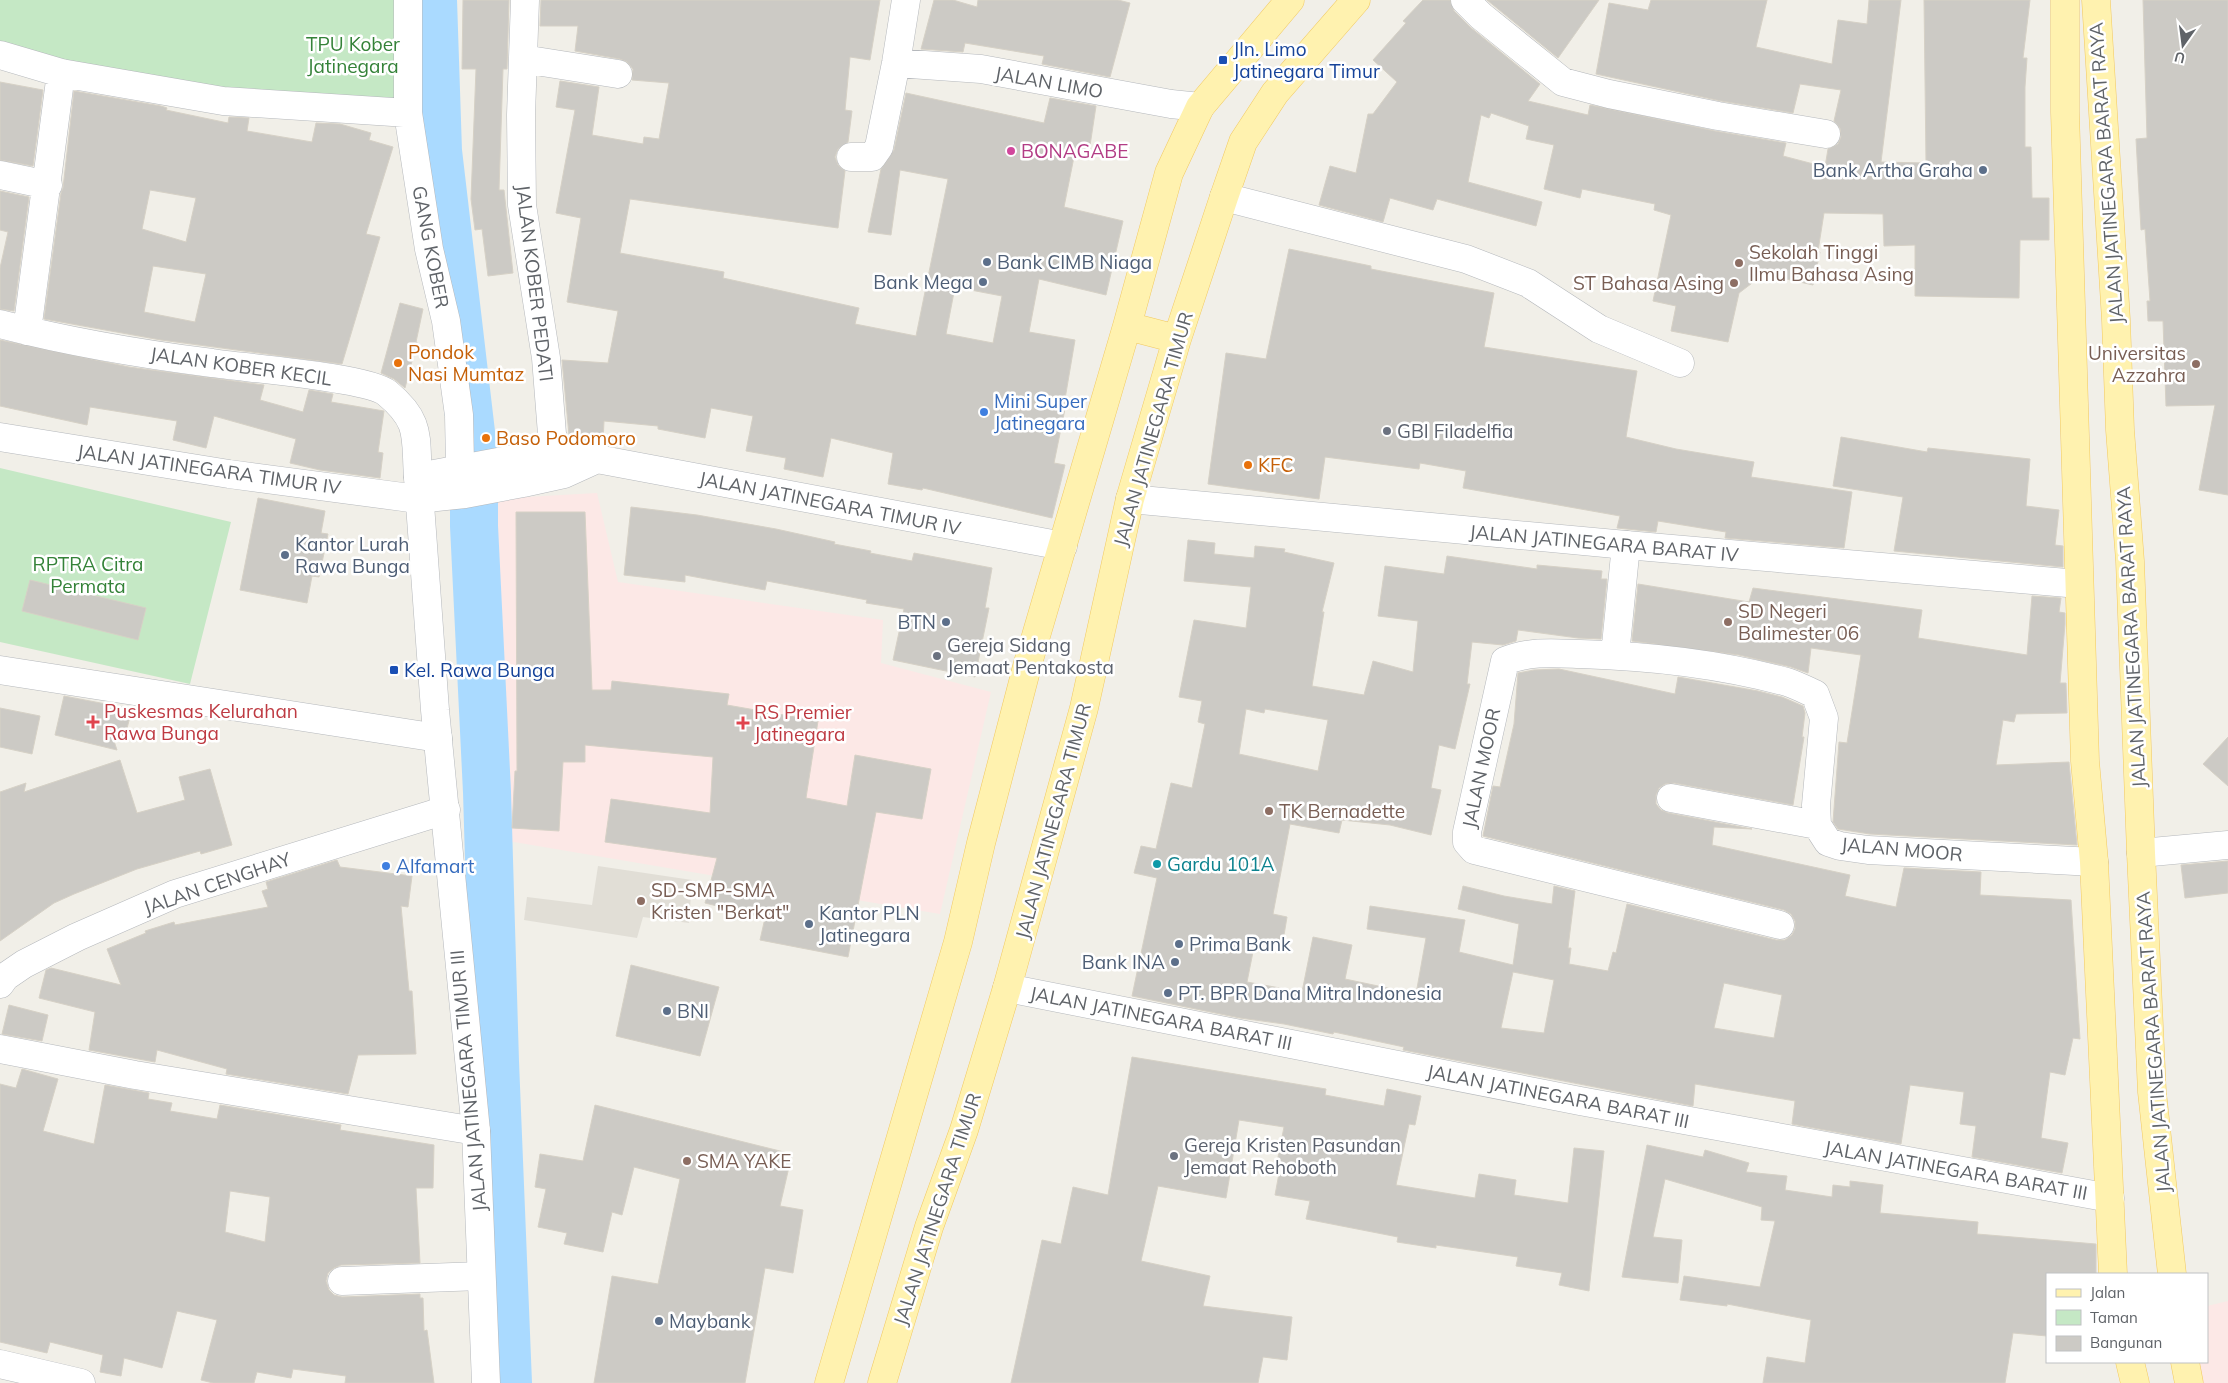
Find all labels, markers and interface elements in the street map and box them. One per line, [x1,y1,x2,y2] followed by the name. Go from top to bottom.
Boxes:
[2158,20,2208,70] north arrow
[2083,21,2129,324] street label: JALAN JATINEGARA BARAT RAYA
[306,32,400,78] park label: TPU Kober Jatinegara
[1233,37,1380,83] place label: Jln. Limo Jatinegara Timur
[2173,48,2187,68] text: U
[1217,54,1229,66] marker: Jln. Limo Jatinegara Timur
[993,61,1105,103] street label: JALAN LIMO
[1021,139,1128,163] place label: BONAGABE
[1005,145,1017,157] marker: BONAGABE
[1813,158,1973,182] place label: Bank Artha Graha
[1977,164,1989,176] marker: Bank Artha Graha
[511,183,559,383] street label: JALAN KOBER PEDATI
[407,184,455,310] street label: GANG KOBER
[1749,240,1914,286] place label: Sekolah Tinggi Ilmu Bahasa Asing
[997,250,1152,274] place label: Bank CIMB Niaga
[981,256,993,268] marker: Bank CIMB Niaga
[1733,257,1745,269] marker: Sekolah Tinggi Ilmu Bahasa Asing
[873,270,973,294] place label: Bank Mega
[1573,271,1724,295] place label: ST Bahasa Asing
[977,276,989,288] marker: Bank Mega
[1728,277,1740,289] marker: ST Bahasa Asing
[1108,309,1198,549] street label: JALAN JATINEGARA TIMUR
[408,340,524,386] place label: Pondok Nasi Mumtaz
[149,341,334,391] street label: JALAN KOBER KECIL
[2088,341,2186,387] place label: Universitas Azzahra
[392,357,404,369] marker: Pondok Nasi Mumtaz
[2190,358,2202,370] marker: Universitas Azzahra
[994,389,1087,435] place label: Mini Super Jatinegara
[978,406,990,418] marker: Mini Super Jatinegara
[1397,419,1513,443] place label: GBI Filadelfia
[1381,425,1393,437] marker: GBI Filadelfia
[496,426,636,450] place label: Baso Podomoro
[480,432,492,444] marker: Baso Podomoro
[75,439,343,500] street label: JALAN JATINEGARA TIMUR IV
[1258,453,1293,477] place label: KFC
[1242,459,1254,471] marker: KFC
[697,466,964,540] street label: JALAN JATINEGARA TIMUR IV
[2111,486,2151,788] street label: JALAN JATINEGARA BARAT RAYA
[1468,519,1740,567] street label: JALAN JATINEGARA BARAT IV
[295,532,410,578] place label: Kantor Lurah Rawa Bunga
[279,549,291,561] marker: Kantor Lurah Rawa Bunga
[33,552,143,598] park label: RPTRA Citra Permata
[1738,599,1859,645] place label: SD Negeri Balimester 06
[898,610,936,634] place label: BTN
[940,616,952,628] marker: BTN
[1722,616,1734,628] marker: SD Negeri Balimester 06
[947,633,1114,679] place label: Gereja Sidang Jemaat Pentakosta
[931,650,943,662] marker: Gereja Sidang Jemaat Pentakosta
[404,658,555,682] place label: Kel. Rawa Bunga
[388,664,400,676] marker: Kel. Rawa Bunga
[104,699,298,745] place label: Puskesmas Kelurahan Rawa Bunga
[754,700,852,746] place label: RS Premier Jatinegara
[1010,700,1096,942] street label: JALAN JATINEGARA TIMUR
[1457,706,1505,830] street label: JALAN MOOR
[86,715,100,729] marker: Puskesmas Kelurahan Rawa Bunga
[736,716,750,730] marker: RS Premier Jatinegara
[1279,799,1405,823] place label: TK Bernadette
[1263,805,1275,817] marker: TK Bernadette
[1840,832,1964,866] street label: JALAN MOOR
[140,846,294,919] street label: JALAN CENGHAY
[1167,852,1275,876] place label: Gardu 101A
[396,854,475,878] place label: Alfamart
[1151,858,1163,870] marker: Gardu 101A
[380,860,392,872] marker: Alfamart
[651,878,790,924] place label: SD-SMP-SMA Kristen "Berkat"
[2130,890,2176,1193] street label: JALAN JATINEGARA BARAT RAYA
[635,895,647,907] marker: SD-SMP-SMA Kristen "Berkat"
[819,901,920,947] place label: Kantor PLN Jatinegara
[803,918,815,930] marker: Kantor PLN Jatinegara
[1189,932,1291,956] place label: Prima Bank
[1173,938,1185,950] marker: Prima Bank
[445,949,491,1213] street label: JALAN JATINEGARA TIMUR III
[1082,950,1165,974] place label: Bank INA
[1169,956,1181,968] marker: Bank INA
[1028,981,1294,1055] street label: JALAN JATINEGARA BARAT III
[1178,981,1442,1005] place label: PT. BPR Dana Mitra Indonesia
[1162,987,1174,999] marker: PT. BPR Dana Mitra Indonesia
[677,999,709,1023] place label: BNI
[661,1005,673,1017] marker: BNI
[1425,1059,1691,1133] street label: JALAN JATINEGARA BARAT III
[888,1090,986,1328] street label: JALAN JATINEGARA TIMUR
[1184,1133,1401,1179] place label: Gereja Kristen Pasundan Jemaat Rehoboth
[1823,1135,2089,1205] street label: JALAN JATINEGARA BARAT III
[697,1149,792,1173] place label: SMA YAKE
[1168,1150,1180,1162] marker: Gereja Kristen Pasundan Jemaat Rehoboth
[681,1155,693,1167] marker: SMA YAKE
[2046,1273,2208,1363] legend
[2090,1283,2125,1302] text: Jalan
[2090,1308,2138,1327] text: Taman
[669,1309,751,1333] place label: Maybank
[653,1315,665,1327] marker: Maybank
[2090,1333,2162,1352] text: Bangunan

